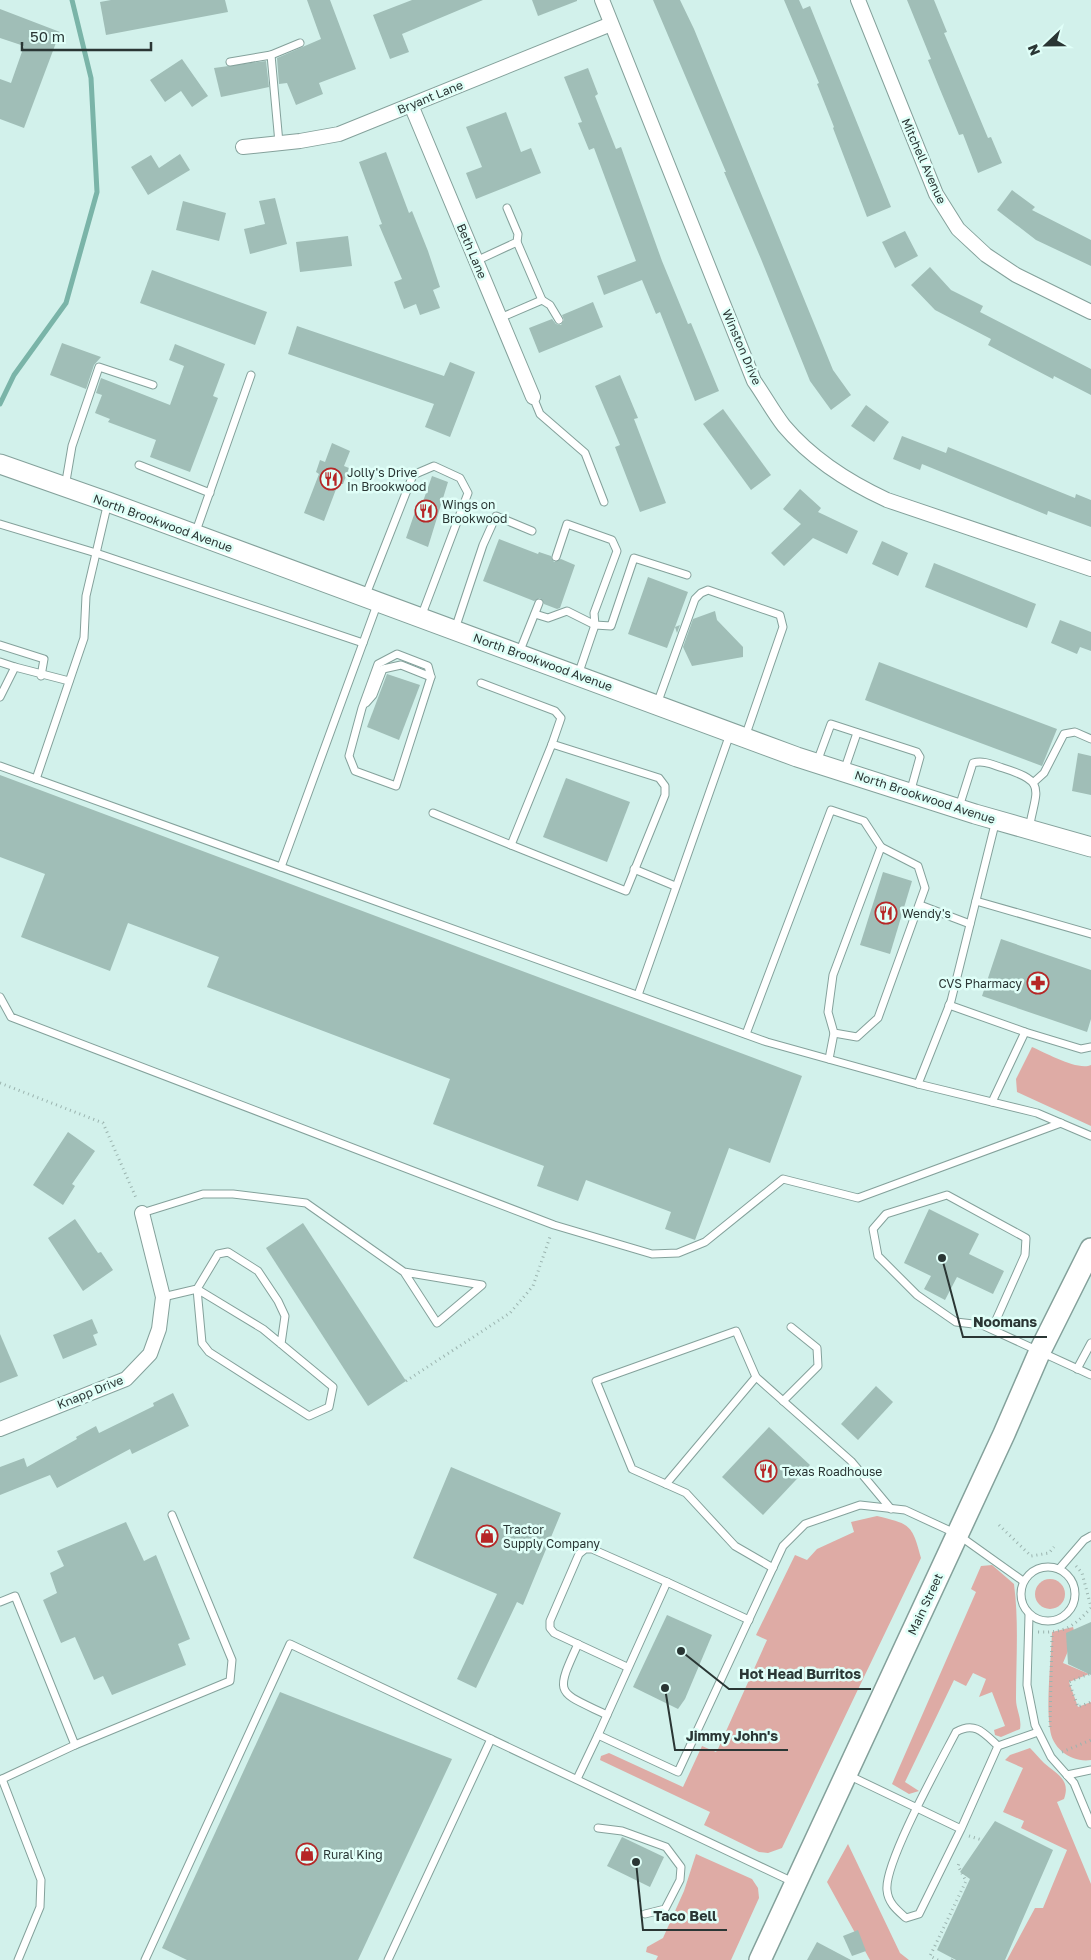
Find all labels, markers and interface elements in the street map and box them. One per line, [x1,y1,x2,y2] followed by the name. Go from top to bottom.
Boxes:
[22,20,151,52] scale bar
[1021,20,1071,70] north arrow
[30,27,65,45] text: 50 m
[1024,42,1043,58] text: N
[395,77,465,117] street label: Bryant Lane
[898,116,950,206] street label: Mitchell Avenue
[454,221,490,281] street label: Beth Lane
[719,307,765,387] street label: Winston Drive
[347,465,426,494] place label: Jolly's Drive In Brookwood
[319,467,343,491] restaurant icon: Jolly's Drive In Brookwood
[91,491,235,555] street label: North Brookwood Avenue
[442,497,507,526] place label: Wings on Brookwood
[414,499,438,523] restaurant icon: Wings on Brookwood
[471,630,615,694] street label: North Brookwood Avenue
[853,767,997,827] street label: North Brookwood Avenue
[874,901,898,925] restaurant icon: Wendy's
[902,906,951,921] place label: Wendy's
[1026,971,1050,995] pharmacy icon: CVS Pharmacy
[938,976,1022,991] place label: CVS Pharmacy
[963,1308,1047,1337] callout: Noomans
[973,1313,1037,1330] text: Noomans
[55,1372,125,1412] street label: Knapp Drive
[754,1459,778,1483] restaurant icon: Texas Roadhouse
[782,1464,882,1479] place label: Texas Roadhouse
[503,1522,600,1551] place label: Tractor Supply Company
[475,1524,499,1548] shop icon: Tractor Supply Company
[904,1571,946,1637] street label: Main Street
[729,1660,871,1689] callout: Hot Head Burritos
[739,1665,861,1682] text: Hot Head Burritos
[675,1721,788,1750] callout: Jimmy John's
[686,1727,778,1744] text: Jimmy John's
[295,1842,319,1866] shop icon: Rural King
[323,1847,383,1862] place label: Rural King
[643,1901,727,1930] callout: Taco Bell
[653,1907,717,1924] text: Taco Bell

